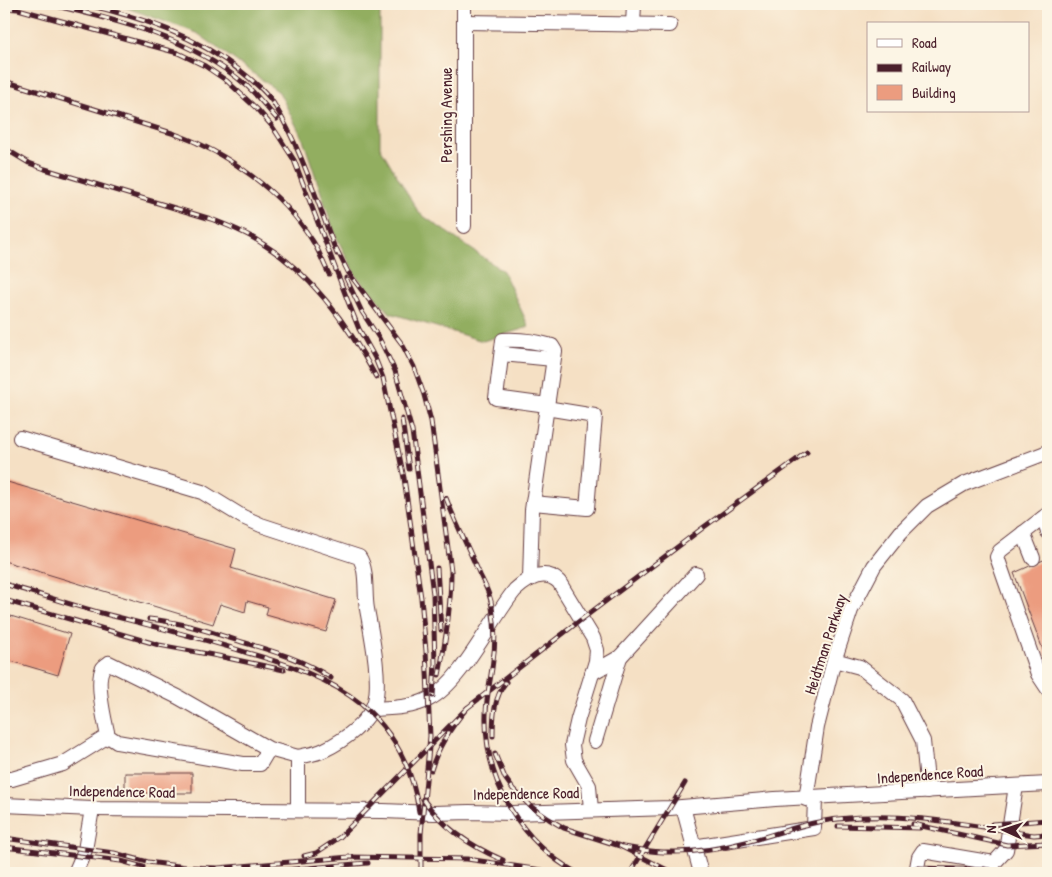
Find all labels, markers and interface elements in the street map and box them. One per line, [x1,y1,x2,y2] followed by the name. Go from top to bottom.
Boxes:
[867,22,1030,112] legend
[912,32,937,53] text: Road
[912,56,951,77] text: Railway
[435,67,457,163] street label: Pershing Avenue
[912,82,956,103] text: Building
[798,591,852,697] street label: Heidtman Parkway
[876,759,984,789] street label: Independence Road
[69,779,175,803] street label: Independence Road
[473,781,579,805] street label: Independence Road
[980,804,1030,854] north arrow
[981,825,1000,834] text: N

